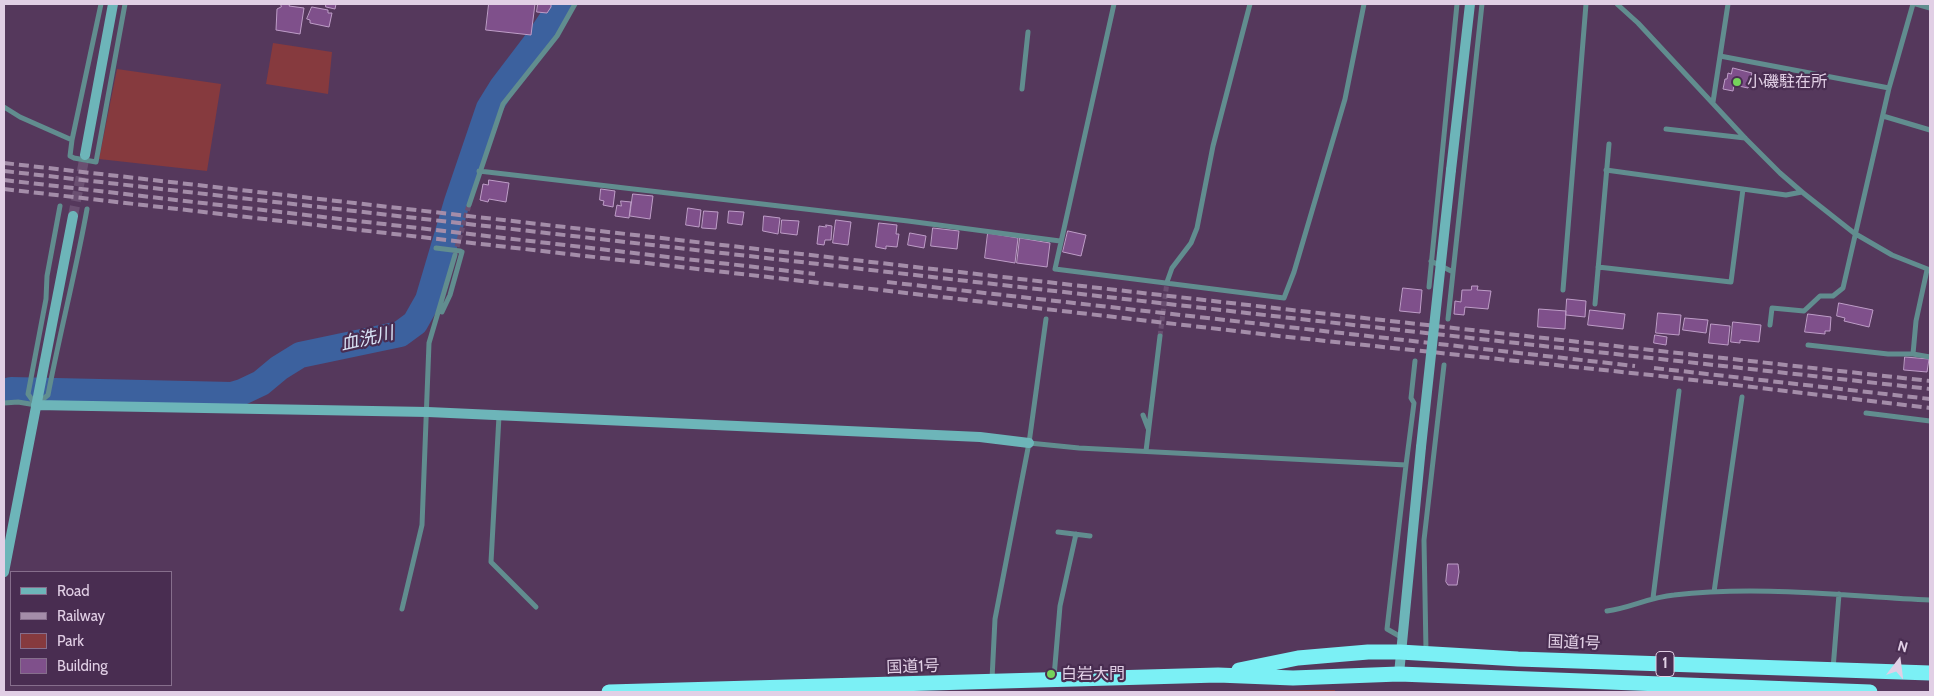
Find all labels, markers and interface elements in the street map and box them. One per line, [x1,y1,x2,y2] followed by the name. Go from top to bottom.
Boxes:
[1747,72,1827,92] place label: 小磯駐在所
[1731,76,1743,88] marker: 小磯駐在所
[338,322,396,356] water label: 血洗川
[10,571,172,686] legend
[57,582,90,600] text: Road
[57,607,105,625] text: Railway
[57,632,84,650] text: Park
[1547,632,1601,654] street label: 国道1号
[1874,636,1924,686] north arrow
[1896,637,1910,656] text: N
[1656,652,1674,676] road number: 1
[886,656,940,678] street label: 国道1号
[57,657,108,675] text: Building
[1061,664,1125,684] place label: 白岩大門
[1045,668,1057,680] marker: 白岩大門

